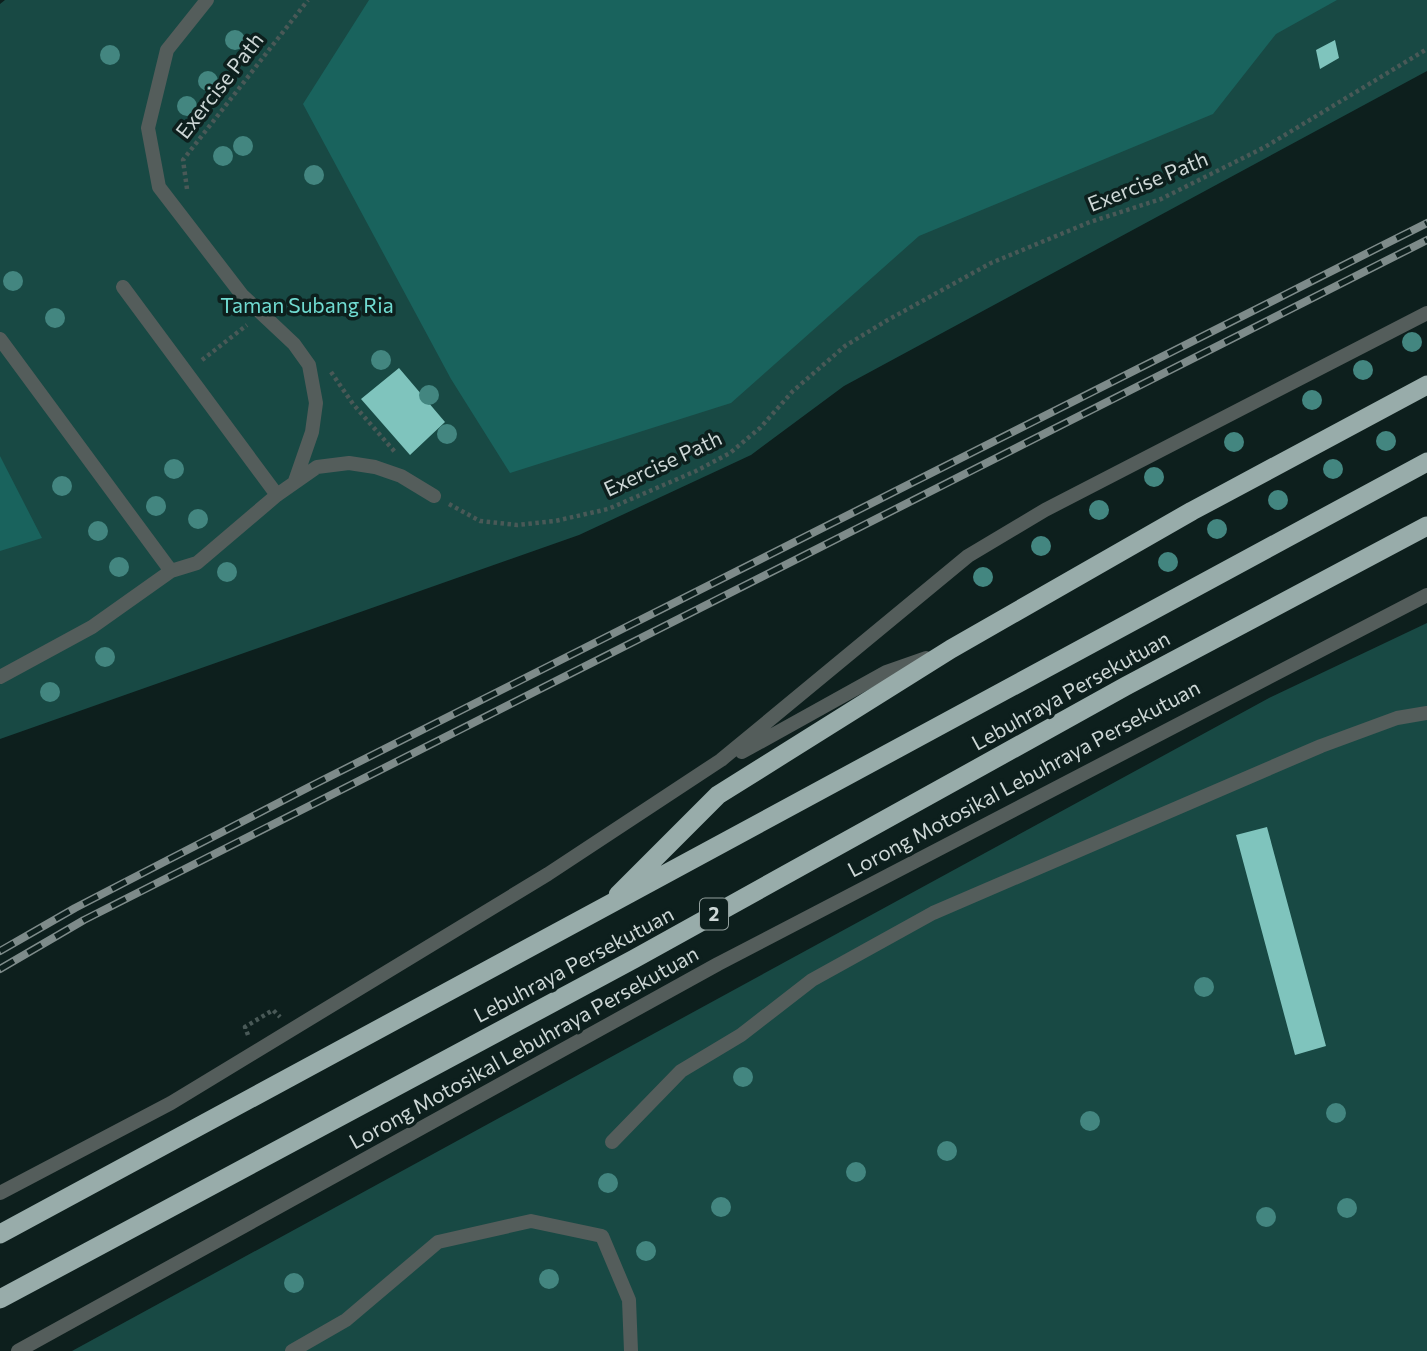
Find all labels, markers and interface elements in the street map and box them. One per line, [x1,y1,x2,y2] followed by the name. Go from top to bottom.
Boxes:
[170,27,268,143] street label: Exercise Path
[1084,145,1211,216] street label: Exercise Path
[220,292,394,317] park label: Taman Subang Ria
[599,424,725,501] street label: Exercise Path
[967,625,1174,755] street label: Lebuhraya Persekutuan
[843,674,1204,882] street label: Lorong Motosikal Lebuhraya Persekutuan
[700,898,728,930] road number: 2
[469,900,678,1027] street label: Lebuhraya Persekutuan
[344,940,702,1153] street label: Lorong Motosikal Lebuhraya Persekutuan

